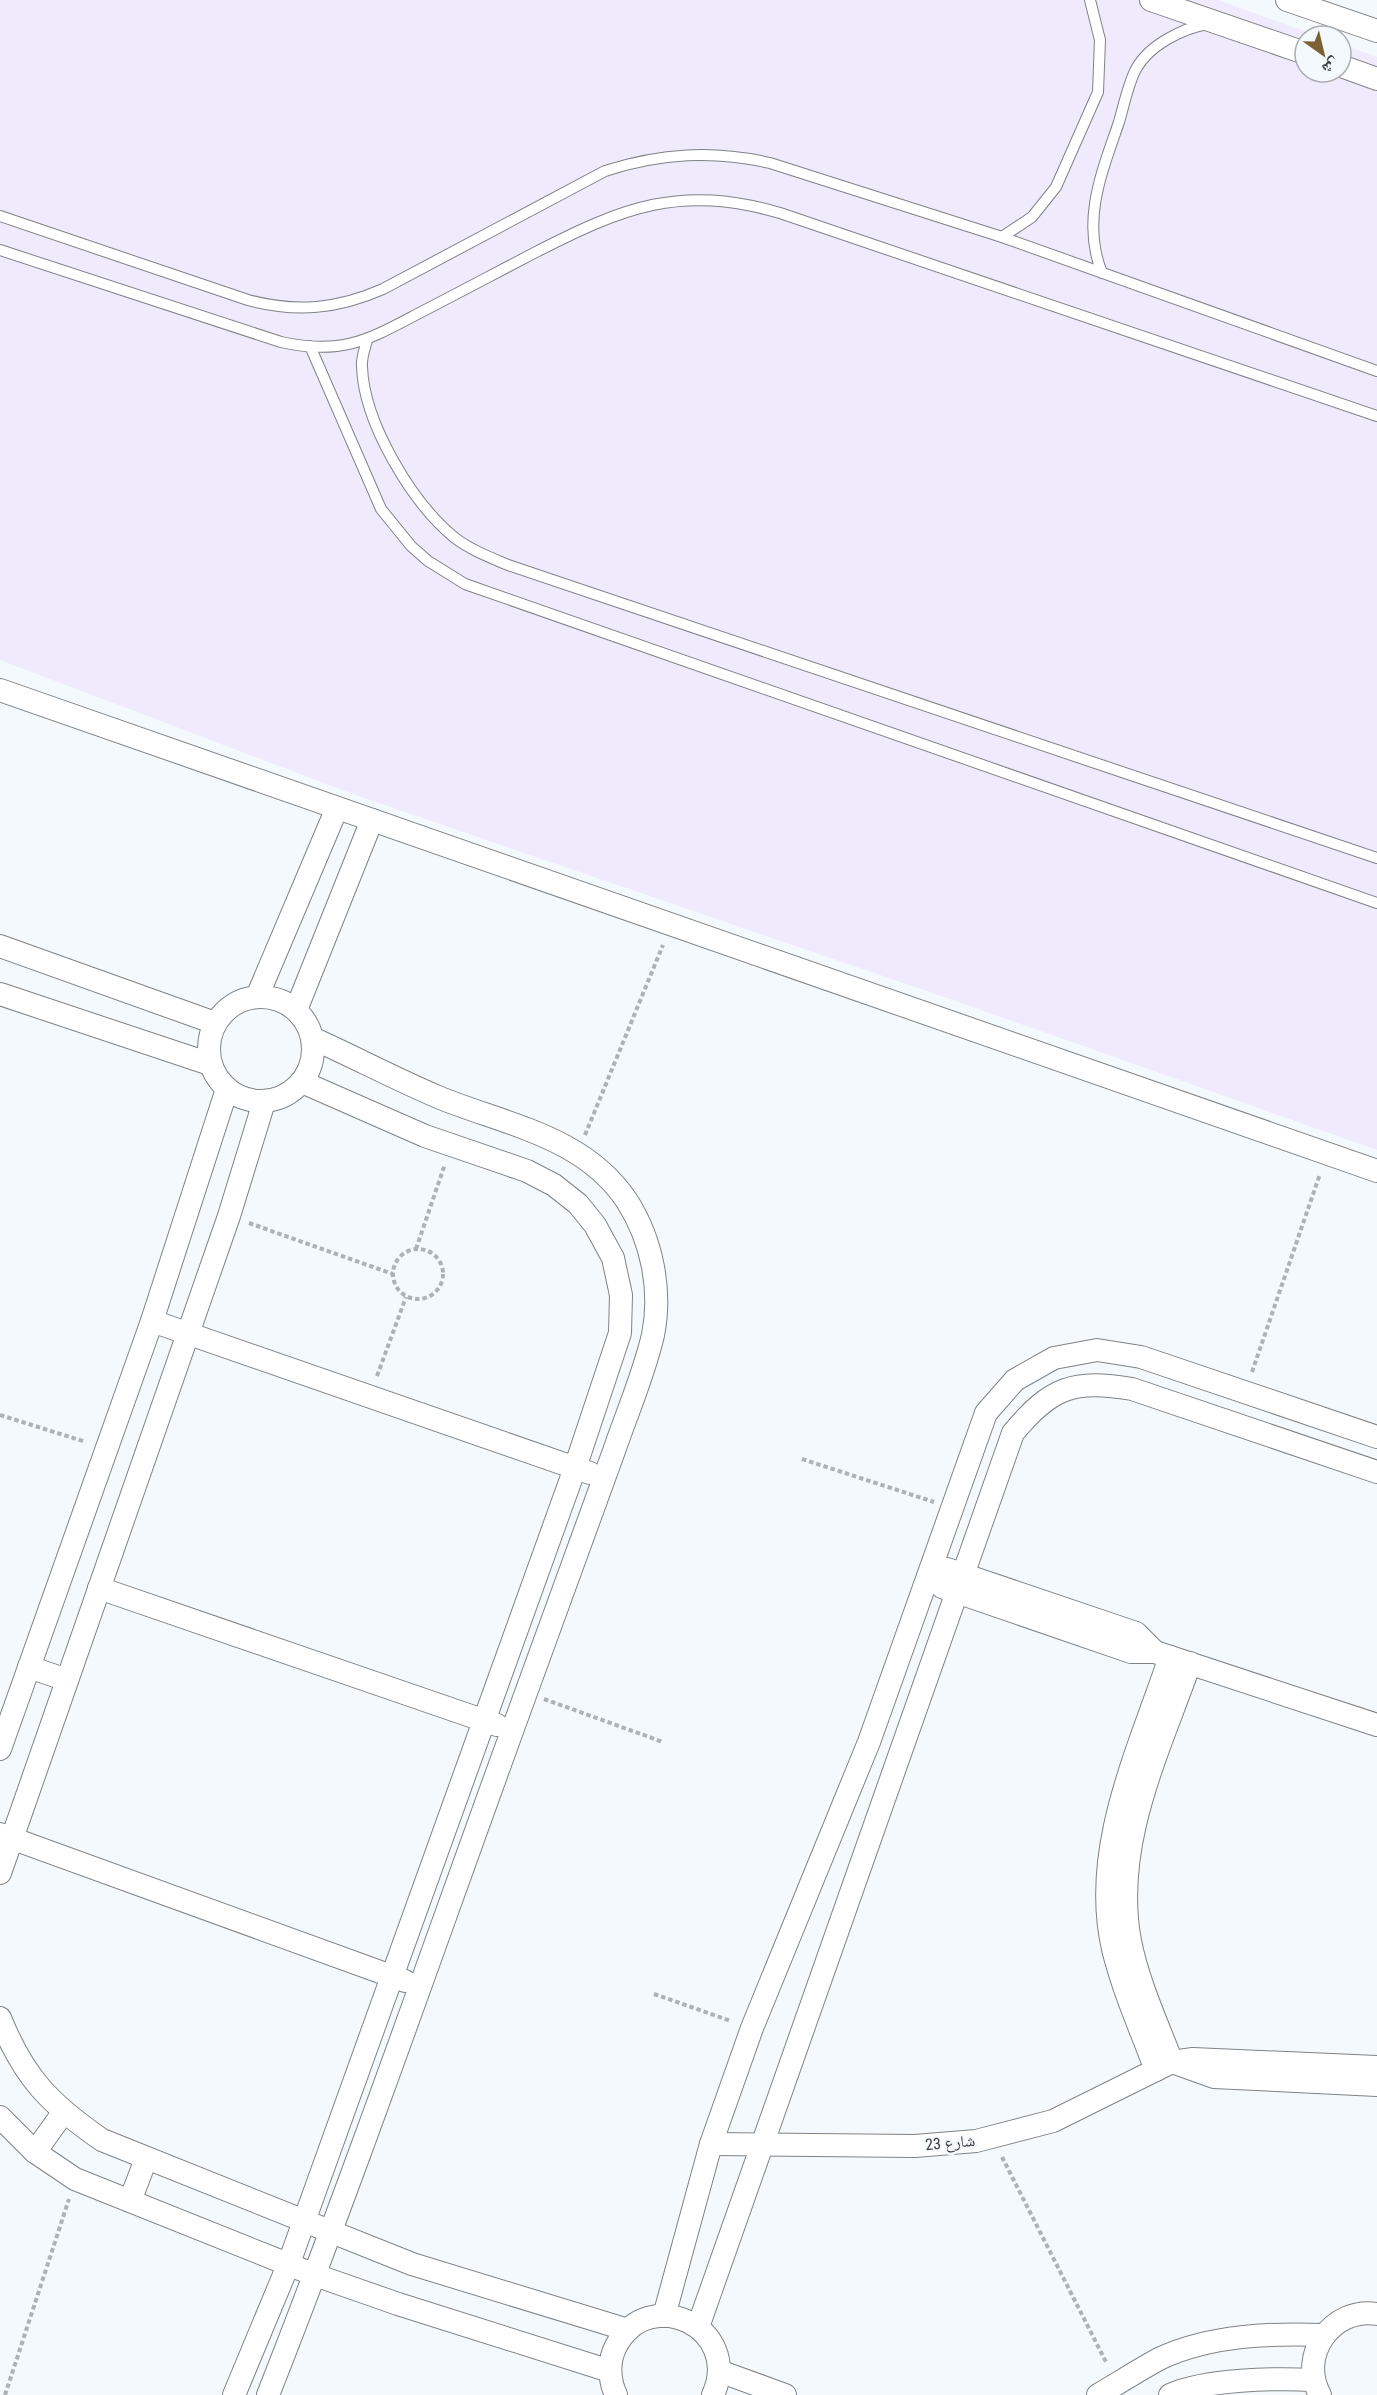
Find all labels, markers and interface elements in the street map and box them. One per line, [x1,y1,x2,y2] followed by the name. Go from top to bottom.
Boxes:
[1293,24,1353,84] north arrow
[1319,53,1343,79] text: ش
[924,2131,976,2155] street label: شارع 23

